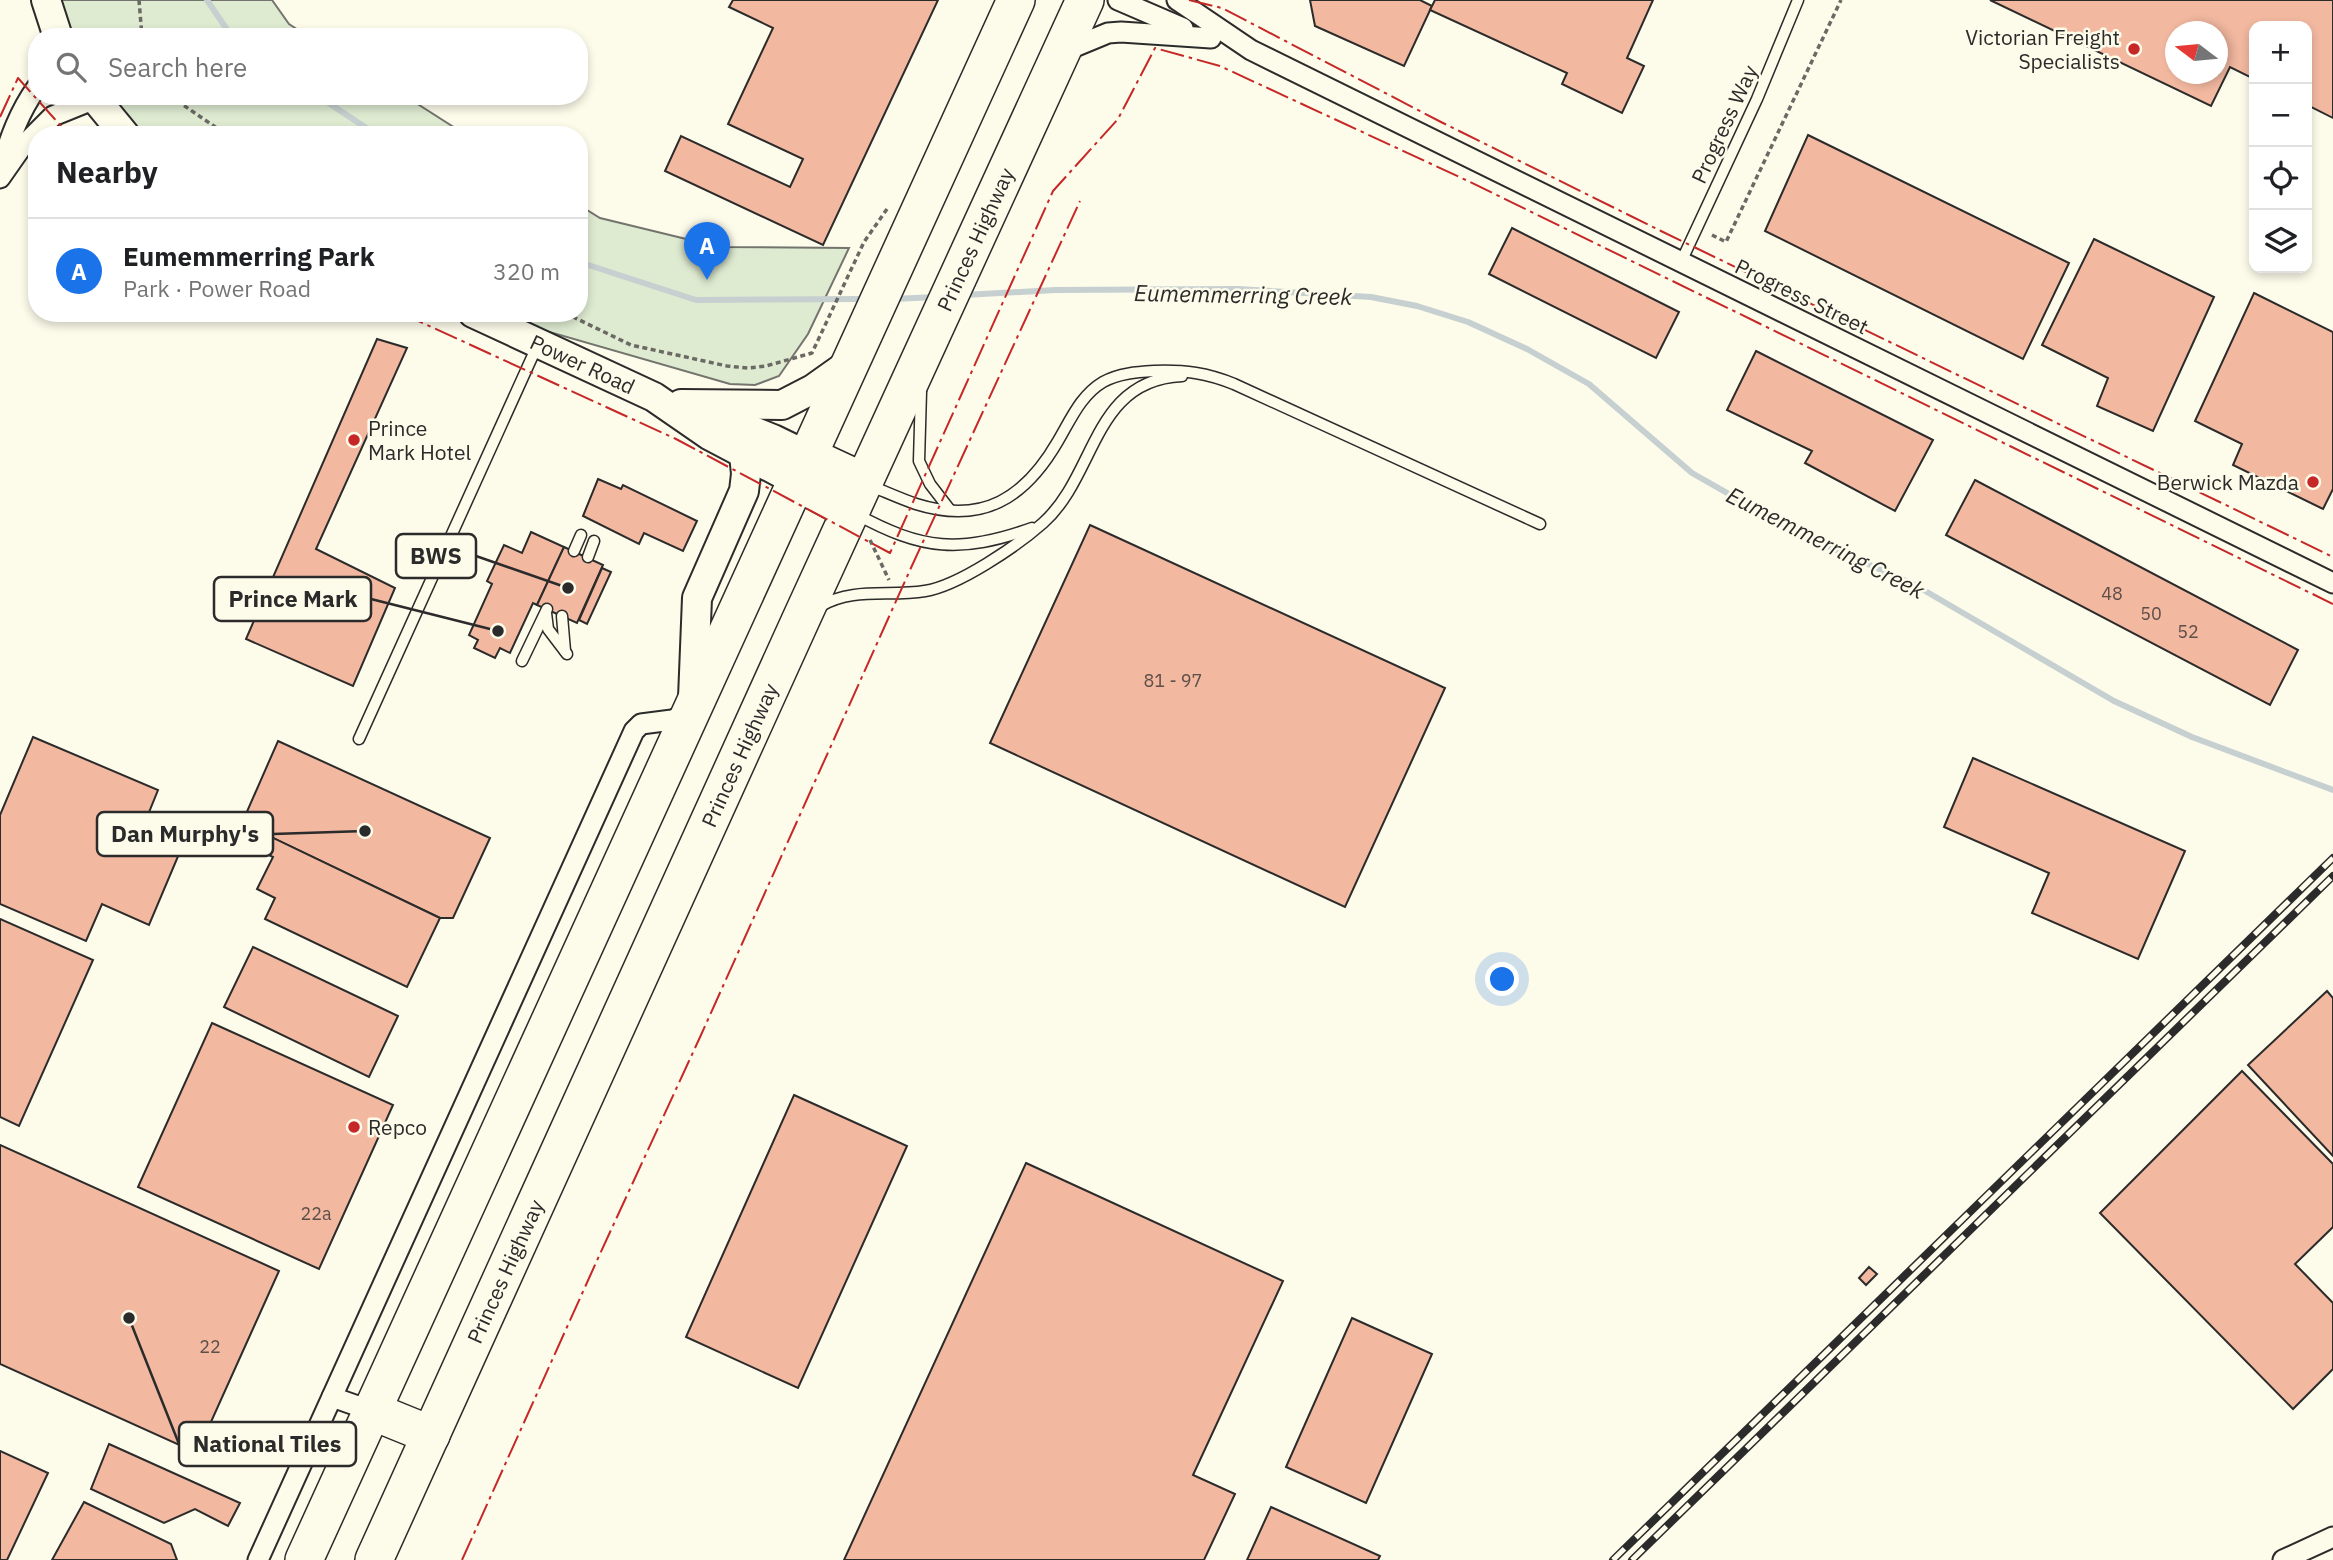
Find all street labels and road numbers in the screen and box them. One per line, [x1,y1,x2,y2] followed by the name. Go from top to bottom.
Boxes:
[1684,60,1764,188] street label: Progress Way
[930,163,1020,316] street label: Princes Highway
[1731,252,1873,340] street label: Progress Street
[526,328,640,400] street label: Power Road
[695,678,784,831] street label: Princes Highway
[460,1194,550,1348] street label: Princes Highway

